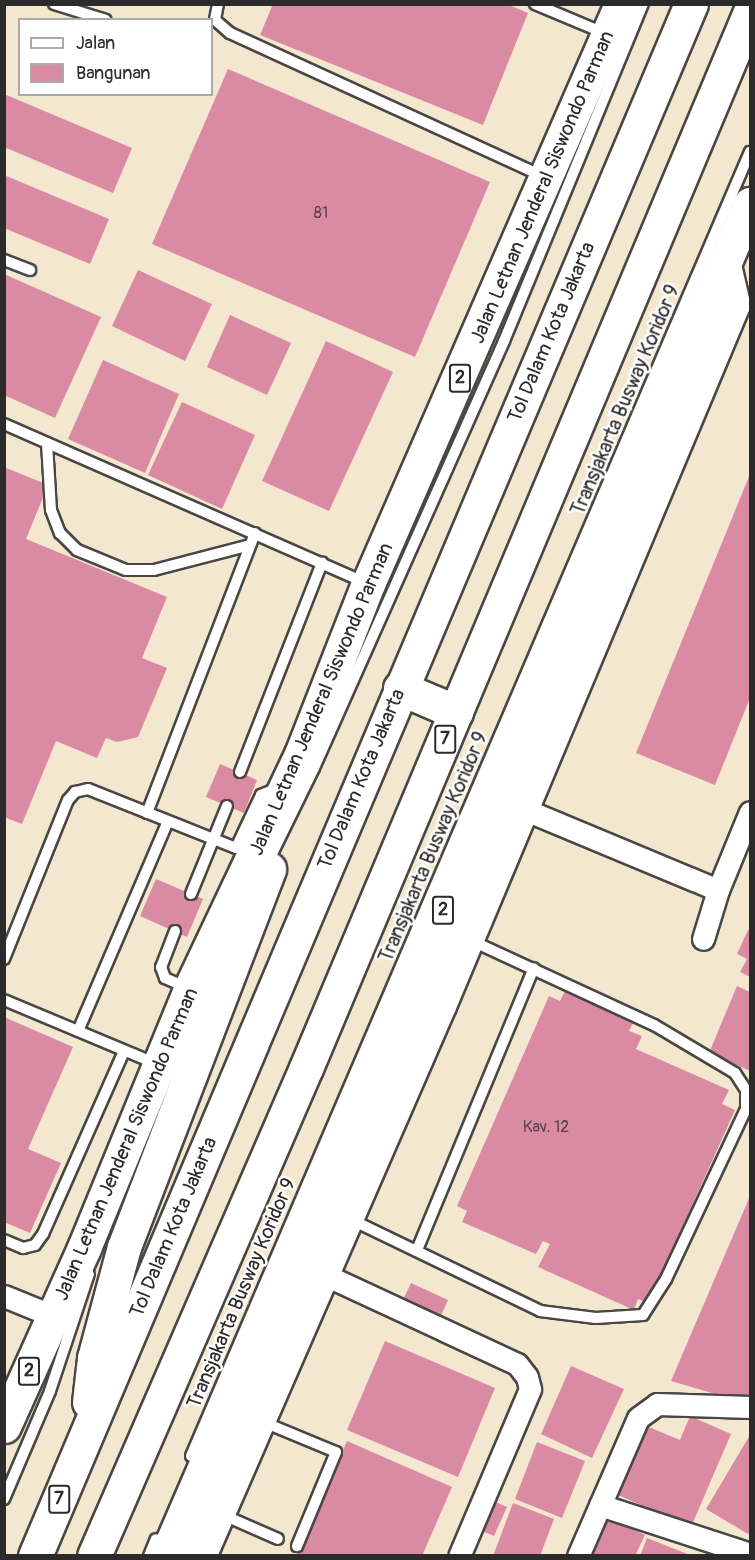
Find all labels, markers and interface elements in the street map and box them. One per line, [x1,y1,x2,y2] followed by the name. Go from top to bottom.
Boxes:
[18,18,213,96] legend
[465,27,619,347] street label: Jalan Letnan Jenderal Siswondo Parman
[76,32,115,55] text: Jalan
[76,62,151,85] text: Bangunan
[314,203,328,223] house number: 81
[502,238,600,426] street label: Tol Dalam Kota Jakarta
[566,281,684,519] street label: Transjakarta Busway Koridor 9
[448,363,472,393] road number: 2
[244,539,398,859] street label: Jalan Letnan Jenderal Siswondo Parman
[312,685,410,873] street label: Tol Dalam Kota Jakarta
[433,724,457,754] road number: 7
[374,728,492,966] street label: Transjakarta Busway Koridor 9
[431,895,455,925] road number: 2
[49,984,203,1304] street label: Jalan Letnan Jenderal Siswondo Parman
[523,1117,569,1137] house number: Kav. 12
[124,1133,222,1321] street label: Tol Dalam Kota Jakarta
[182,1174,300,1412] street label: Transjakarta Busway Koridor 9
[17,1356,41,1386] road number: 2
[47,1484,71,1514] road number: 7

